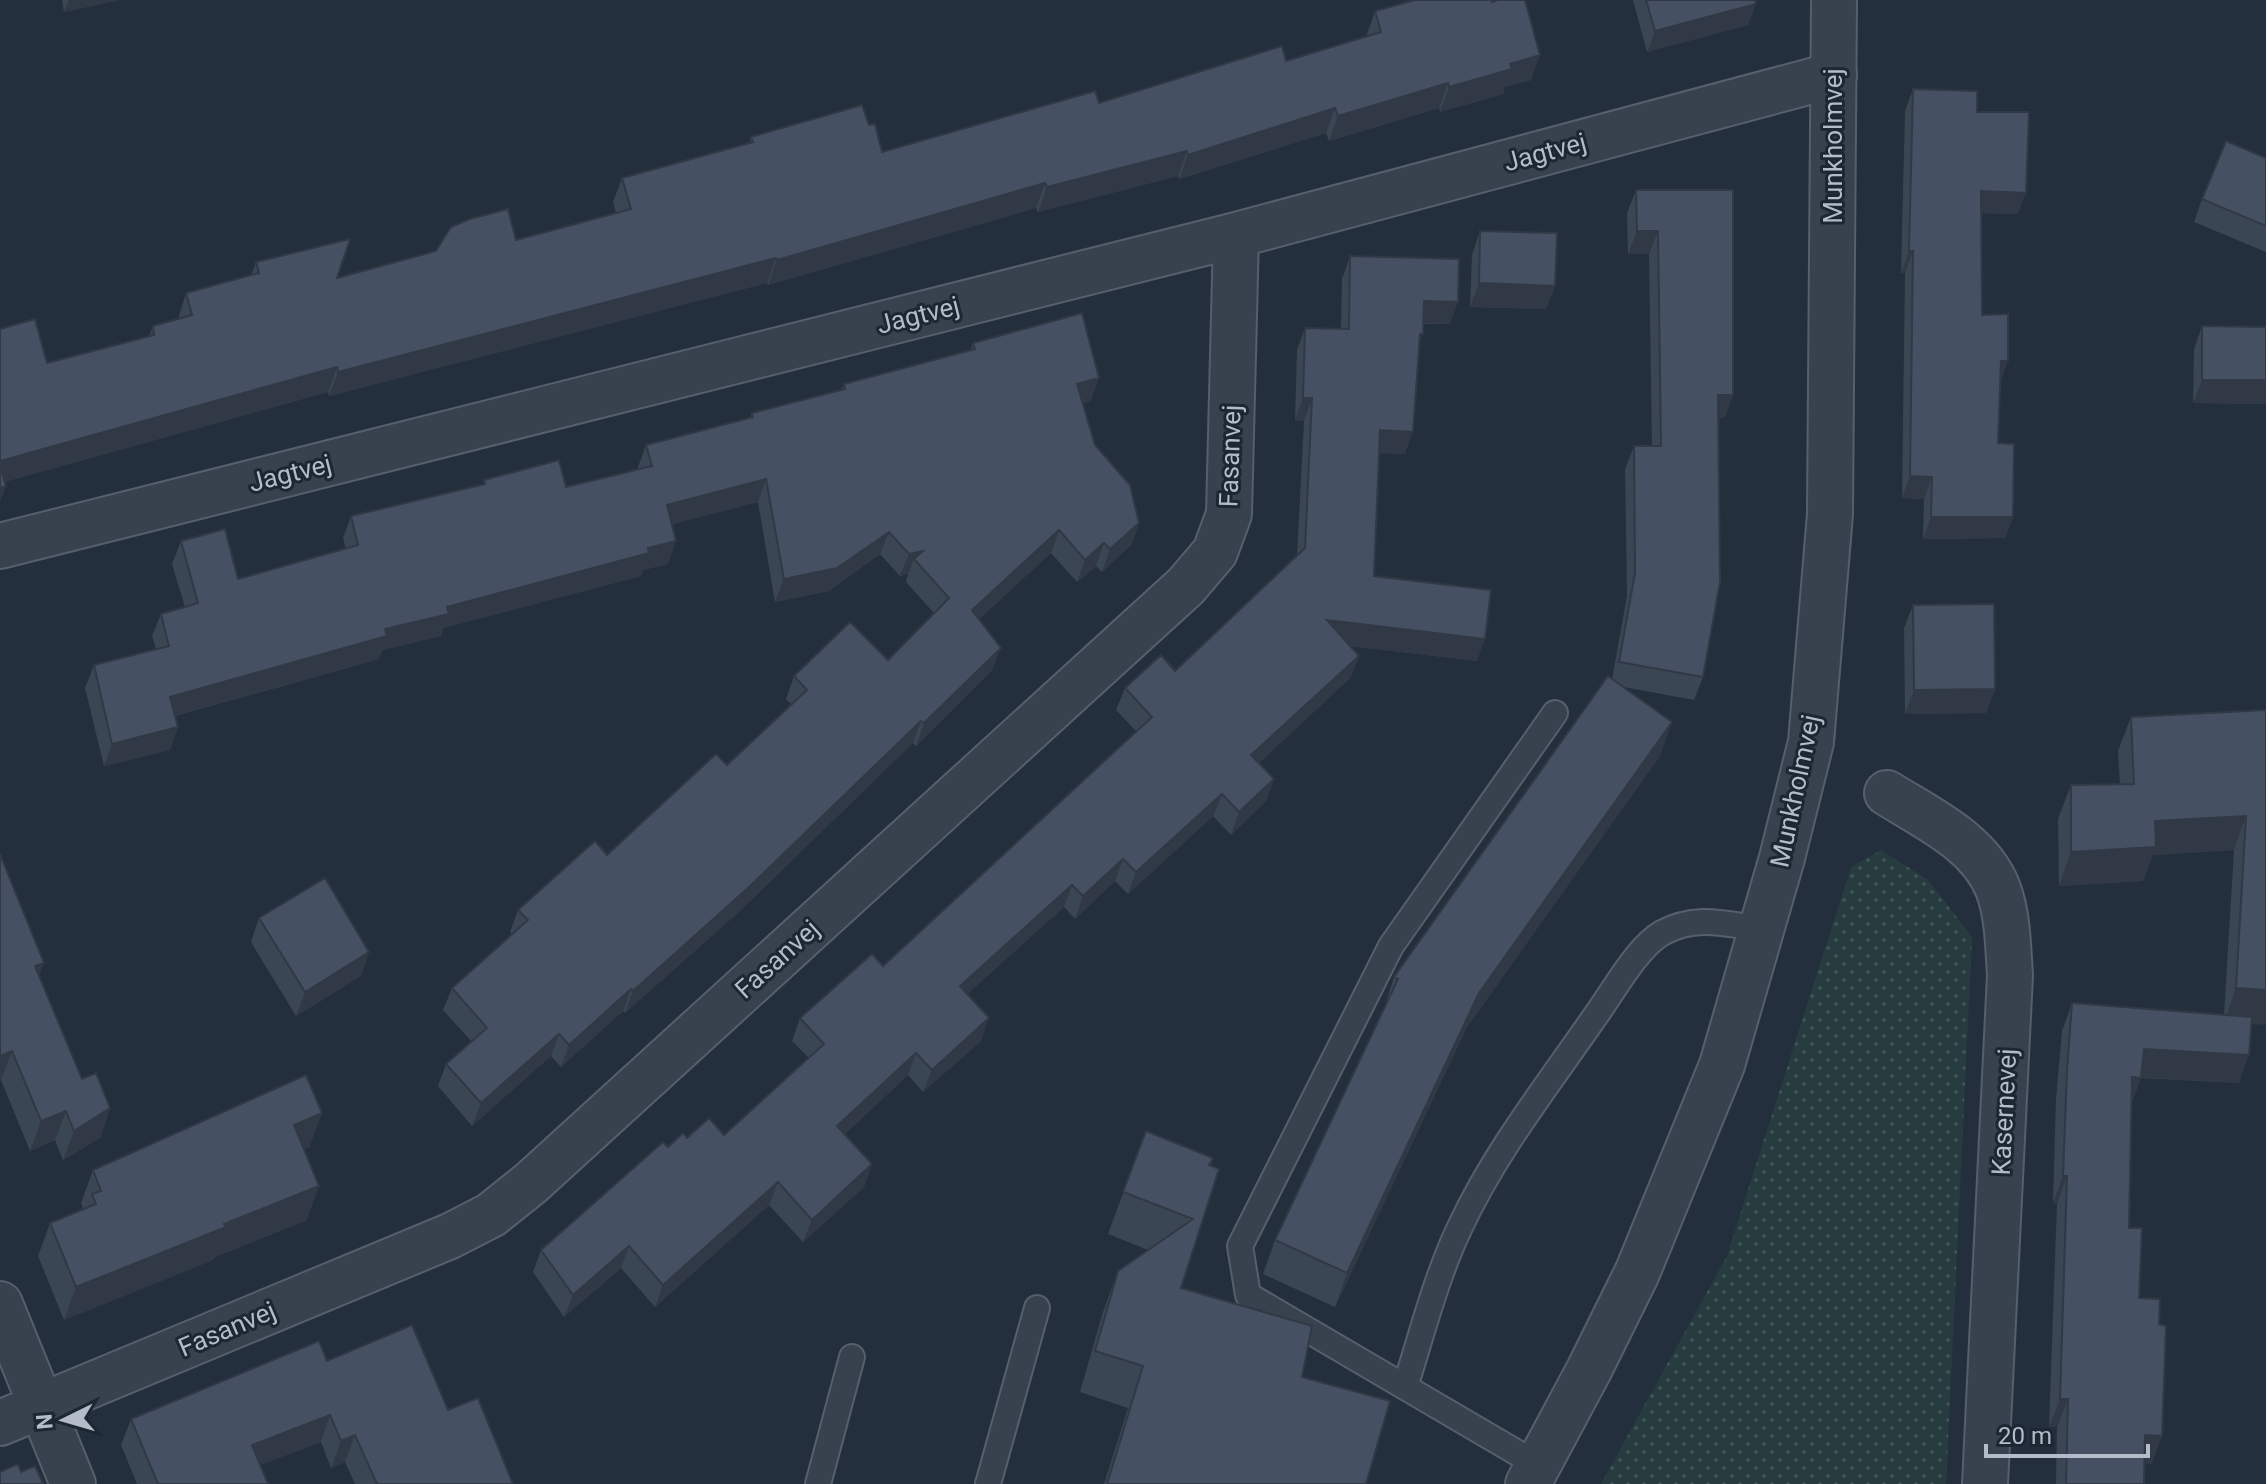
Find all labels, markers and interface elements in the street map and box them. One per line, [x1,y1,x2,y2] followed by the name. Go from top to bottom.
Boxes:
[1818,68,1848,224] street label: Munkholmvej
[1501,127,1589,177] street label: Jagtvej
[874,290,962,340] street label: Jagtvej
[1213,404,1247,508] street label: Fasanvej
[246,448,334,498] street label: Jagtvej
[1764,712,1826,870] street label: Munkholmvej
[729,914,825,1004] street label: Fasanvej
[1986,1048,2022,1176] street label: Kasernevej
[174,1295,280,1363] street label: Fasanvej
[24,1380,104,1460] north arrow
[1986,1408,2148,1458] scale bar
[31,1413,58,1431] text: N
[1998,1422,2052,1450] text: 20 m

